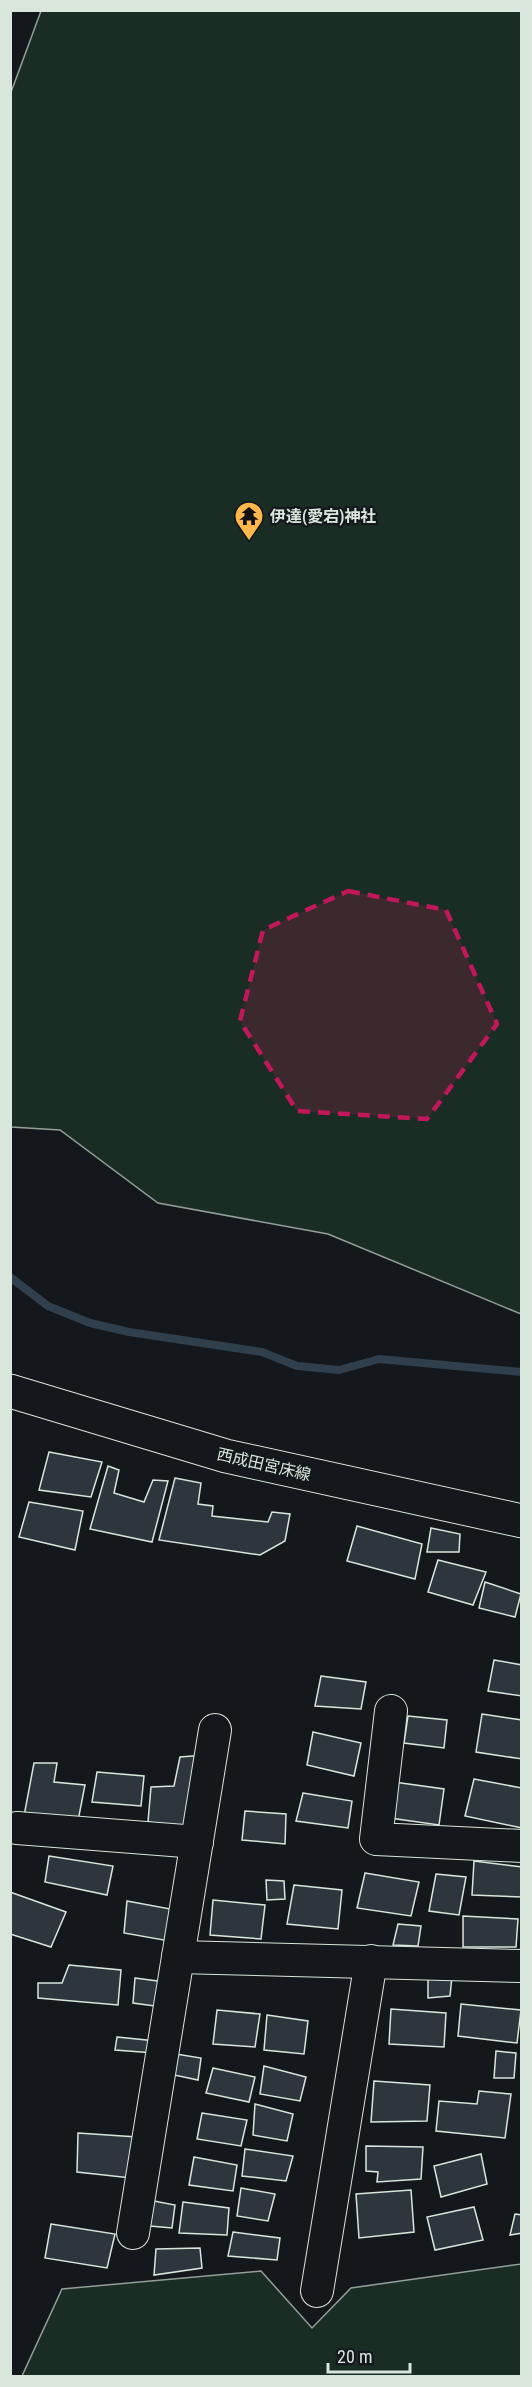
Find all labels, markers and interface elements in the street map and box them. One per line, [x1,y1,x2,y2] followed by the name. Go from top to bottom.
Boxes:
[233,500,265,542] temple icon: 伊達(愛宕)神社
[269,507,376,526] place label: 伊達(愛宕)神社
[215,1444,313,1485] street label: 西成田宮床線
[328,2336,410,2374] scale bar
[337,2346,372,2367] text: 20 m

